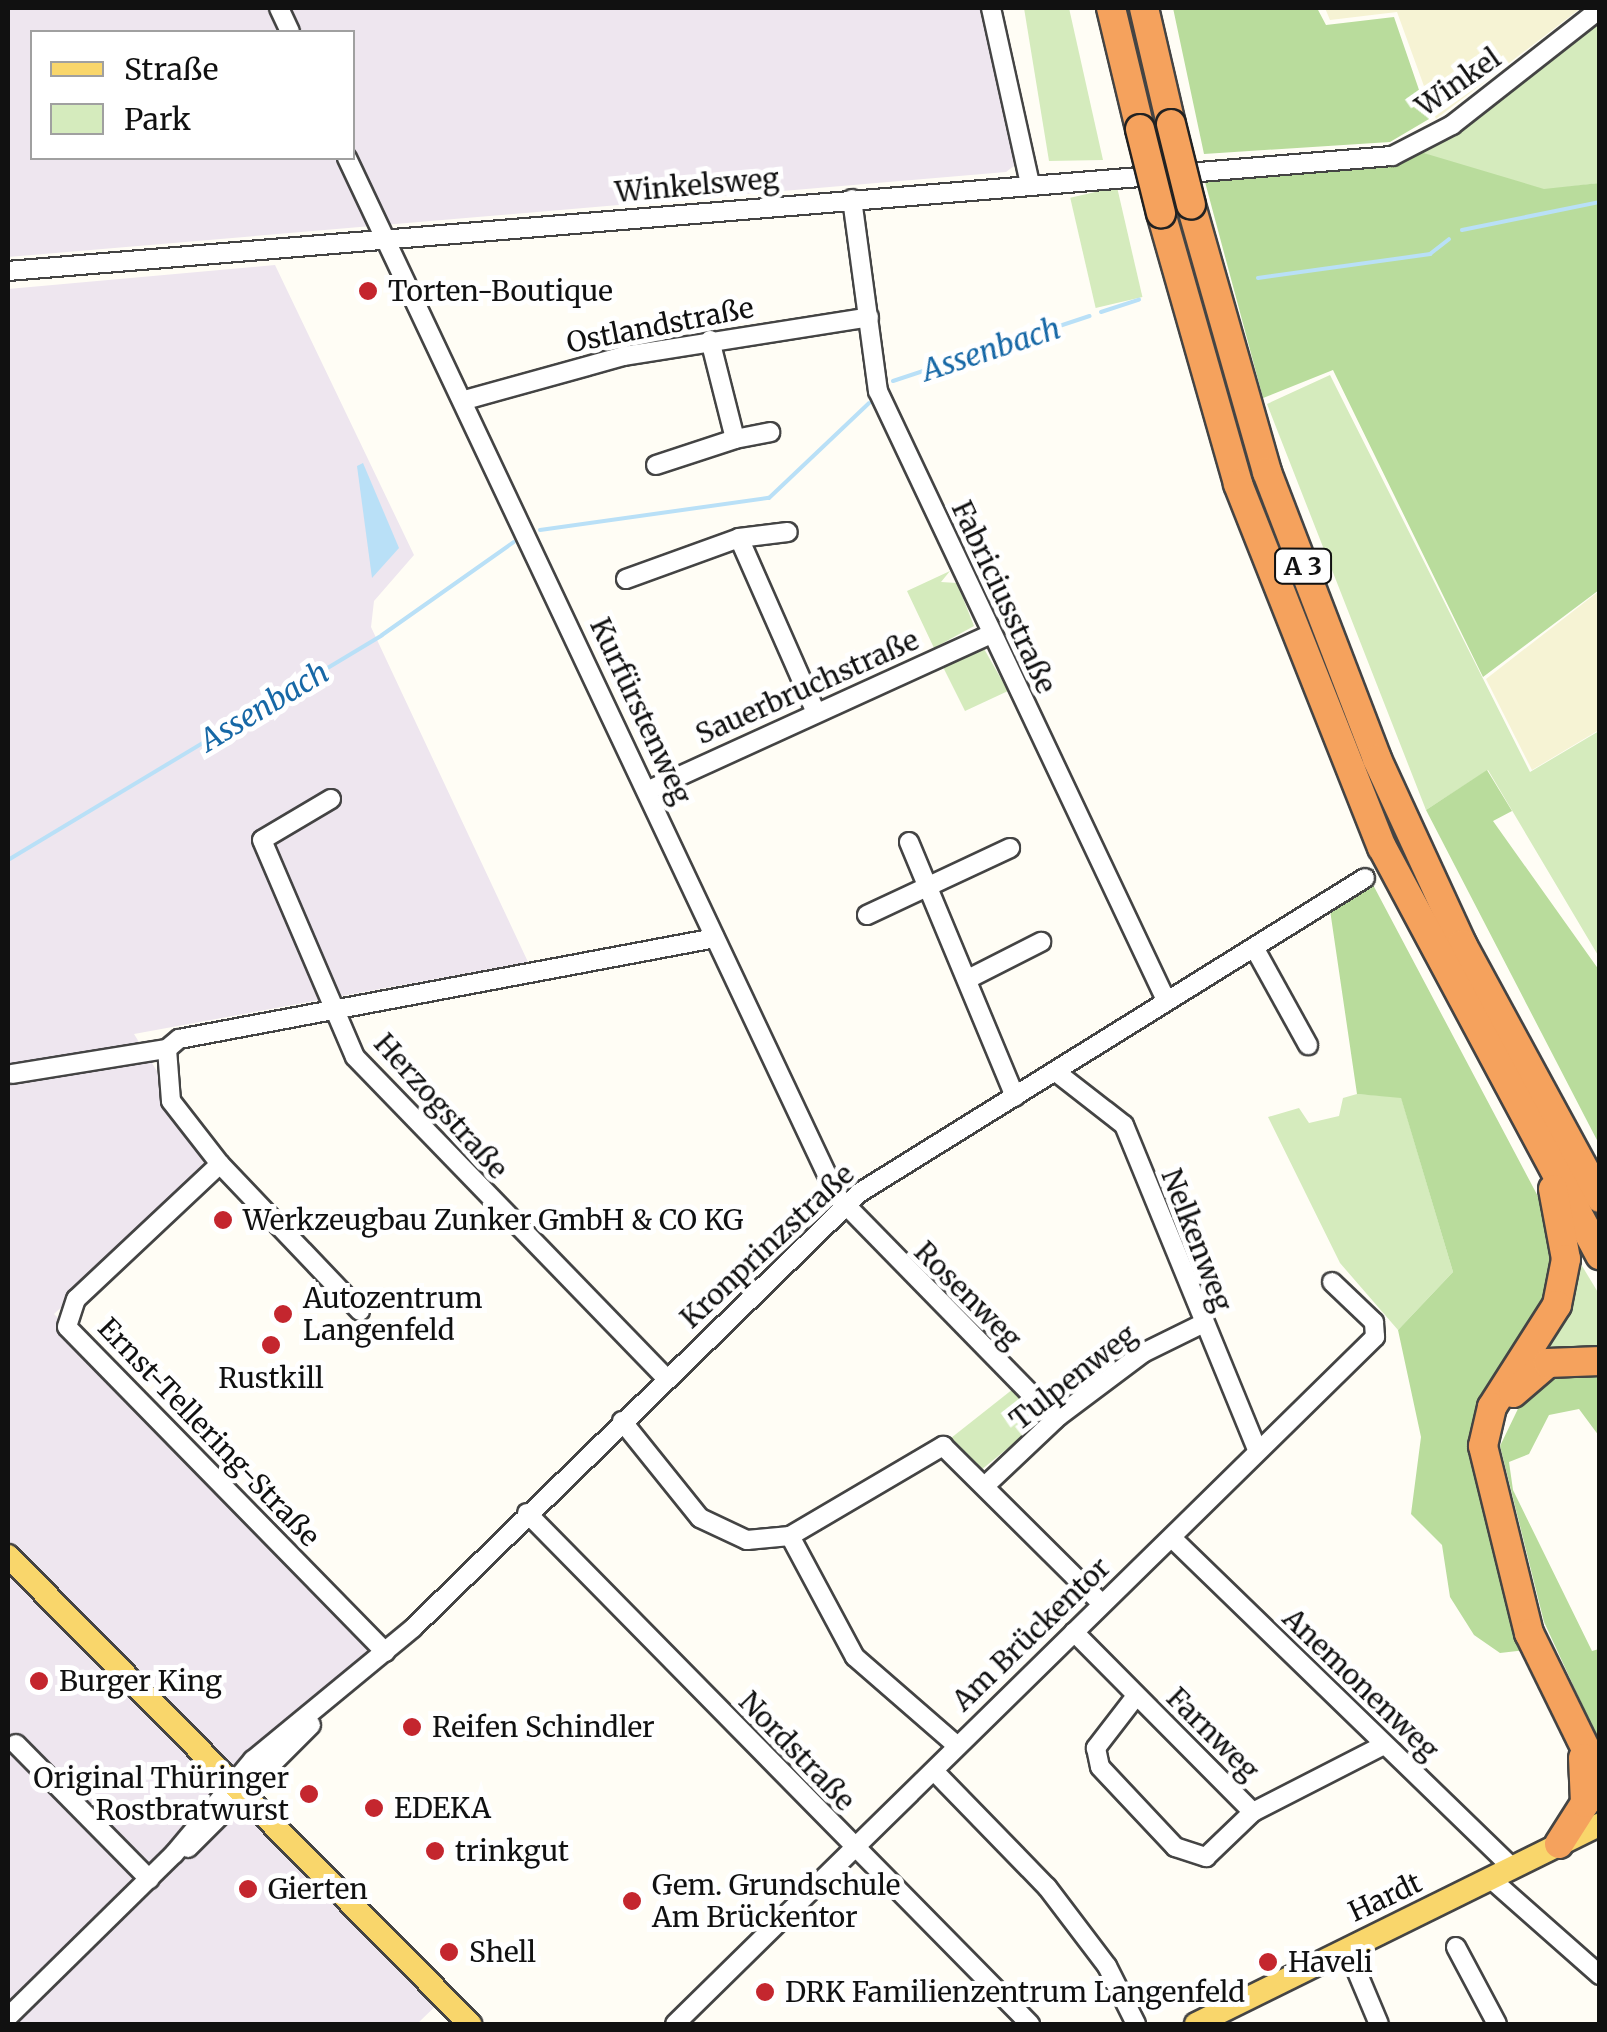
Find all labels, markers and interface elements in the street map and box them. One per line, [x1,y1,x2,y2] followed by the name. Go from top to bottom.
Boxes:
[30,30,355,160] legend
[1409,41,1507,123] street label: Winkel
[124,50,218,88] text: Straße
[124,100,191,138] text: Park
[614,161,780,209] street label: Winkelsweg
[388,274,613,308] place label: Torten-Boutique
[357,280,379,302] marker: Torten-Boutique
[564,290,756,360] street label: Ostlandstraße
[917,310,1065,388] water label: Assenbach
[945,495,1063,699] street label: Fabriciusstraße
[1273,546,1333,586] road number: A 3
[583,613,699,809] street label: Kurfürstenweg
[690,623,924,751] street label: Sauerbruchstraße
[193,654,335,758] water label: Assenbach
[367,1027,515,1185] street label: Herzogstraße
[673,1157,861,1335] street label: Kronprinzstraße
[1155,1164,1239,1316] street label: Nelkenweg
[243,1203,743,1237] place label: Werkzeugbau Zunker GmbH & CO KG
[212,1209,234,1231] marker: Werkzeugbau Zunker GmbH & CO KG
[908,1235,1028,1355] street label: Rosenweg
[303,1281,483,1347] place label: Autozentrum Langenfeld
[272,1303,294,1325] marker: Autozentrum Langenfeld
[91,1311,327,1553] street label: Ernst-Tellering-Straße
[1003,1317,1143,1437] street label: Tulpenweg
[260,1334,282,1356] marker: Rustkill
[218,1361,324,1395] place label: Rustkill
[945,1550,1117,1718] street label: Am Brückentor
[1276,1601,1446,1767] street label: Anemonenweg
[59,1664,222,1698] place label: Burger King
[28,1670,50,1692] marker: Burger King
[1160,1681,1266,1787] street label: Farnweg
[732,1685,862,1817] street label: Nordstraße
[432,1710,655,1744] place label: Reifen Schindler
[401,1716,423,1738] marker: Reifen Schindler
[33,1761,289,1827] place label: Original Thüringer Rostbratwurst
[298,1783,320,1805] marker: Original Thüringer Rostbratwurst
[394,1791,491,1825] place label: EDEKA
[363,1797,385,1819] marker: EDEKA
[455,1834,569,1868] place label: trinkgut
[424,1840,446,1862] marker: trinkgut
[1343,1866,1427,1928] street label: Hardt
[652,1868,900,1934] place label: Gem. Grundschule Am Brückentor
[268,1872,368,1906] place label: Gierten
[237,1878,259,1900] marker: Gierten
[621,1890,643,1912] marker: Gem. Grundschule Am Brückentor
[469,1935,536,1969] place label: Shell
[438,1941,460,1963] marker: Shell
[1288,1945,1373,1979] place label: Haveli
[1257,1951,1279,1973] marker: Haveli
[785,1975,1245,2009] place label: DRK Familienzentrum Langenfeld
[754,1981,776,2003] marker: DRK Familienzentrum Langenfeld

